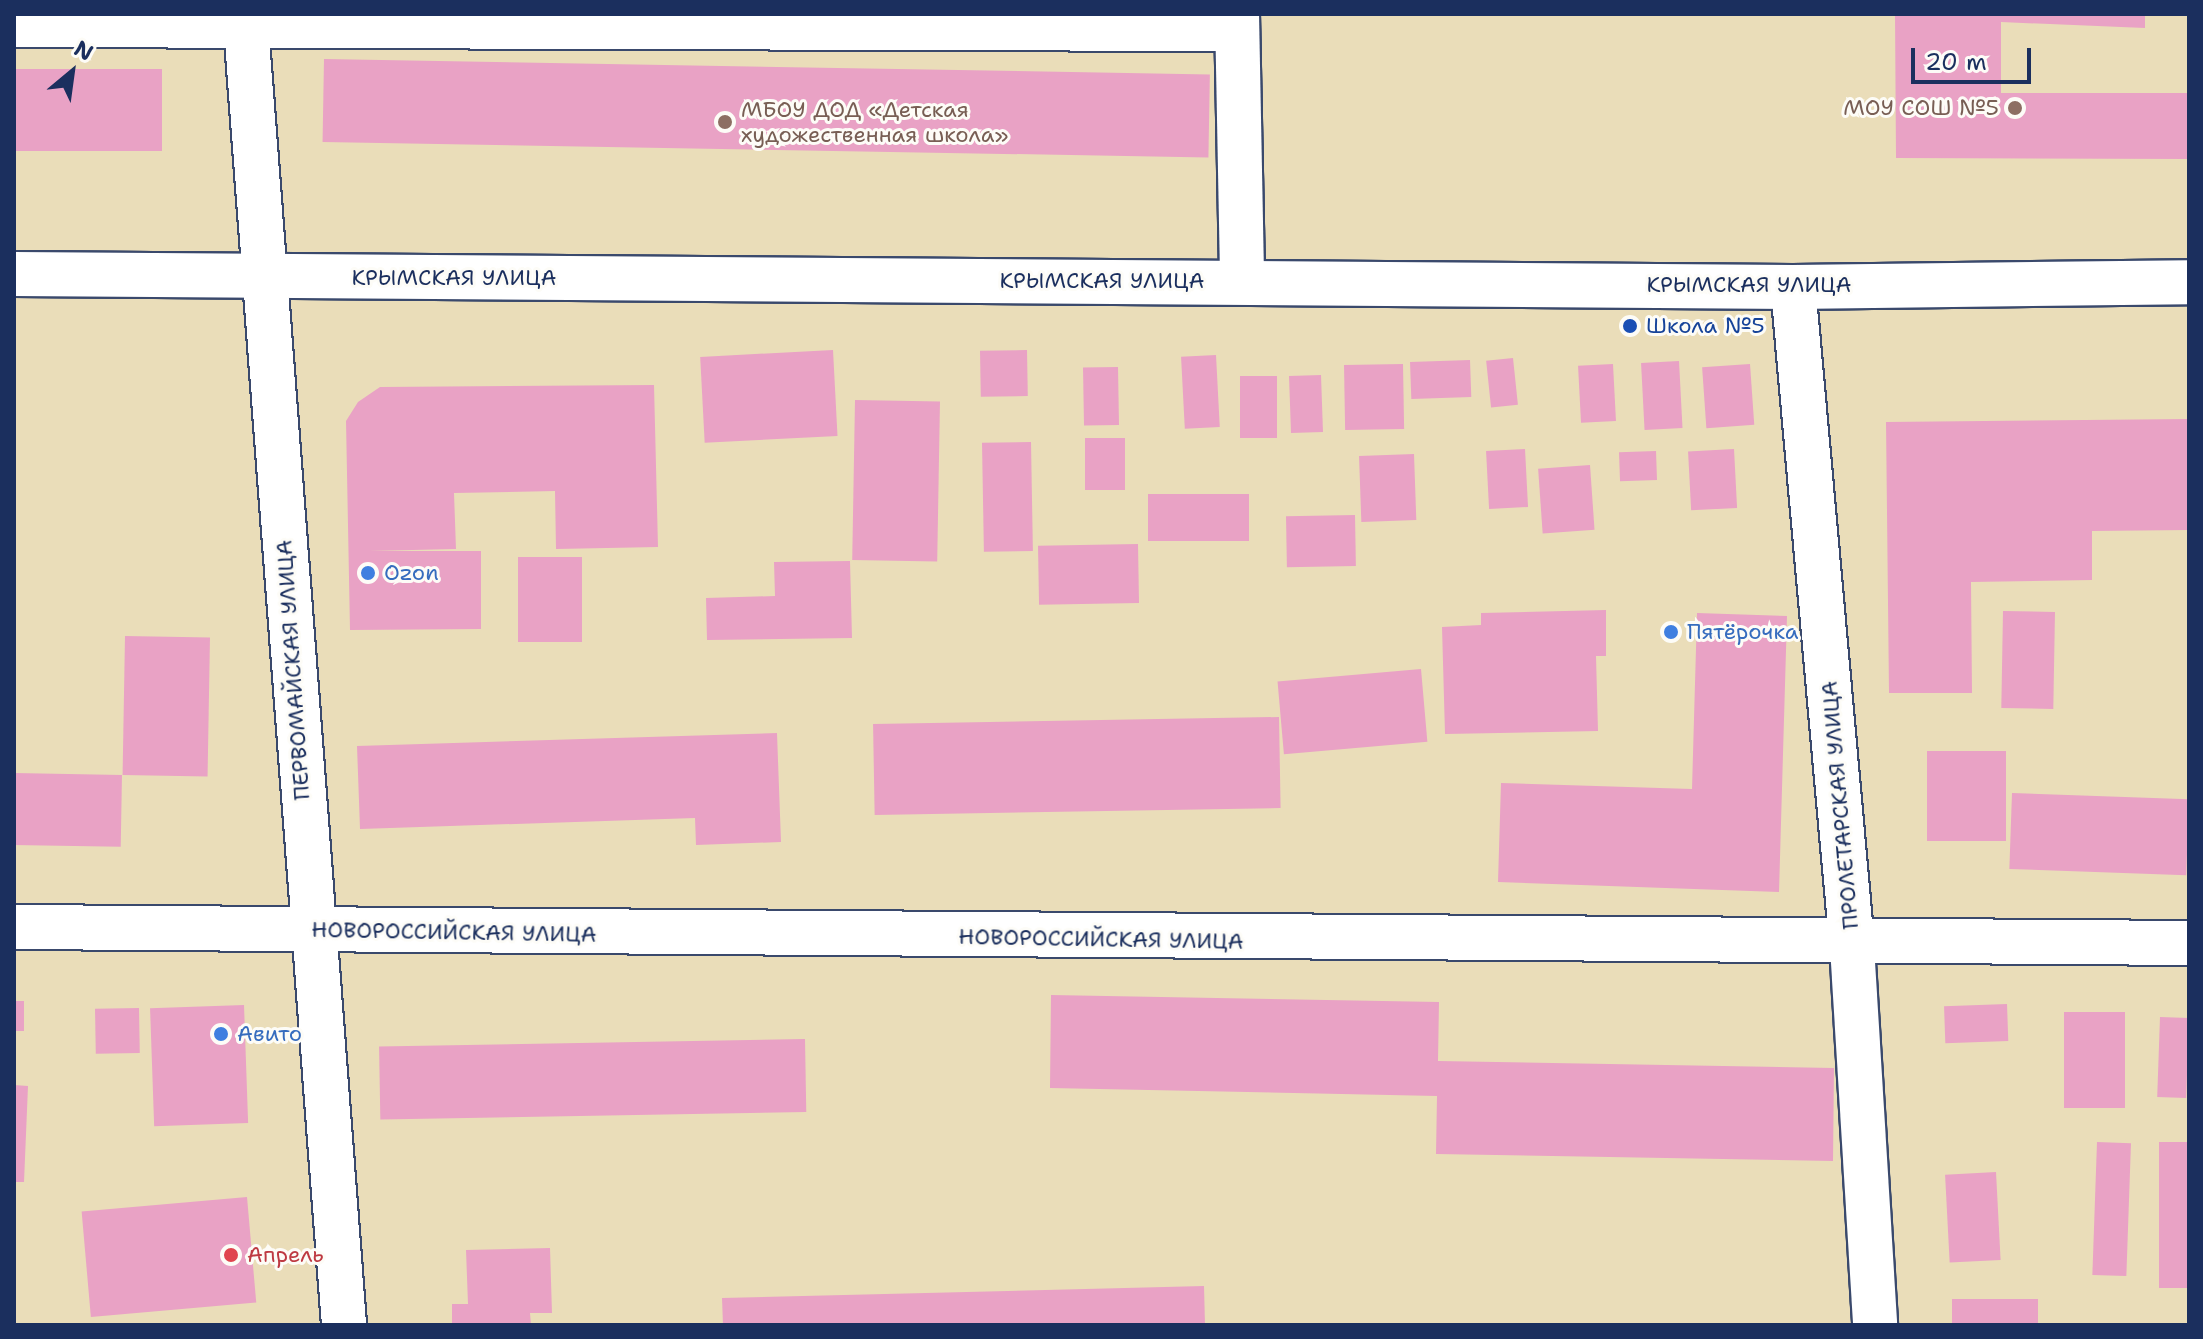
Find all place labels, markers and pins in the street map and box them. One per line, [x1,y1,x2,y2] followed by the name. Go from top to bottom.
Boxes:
[1843,95,1999,121] place label: МОУ СОШ №5
[741,96,1008,148] place label: МБОУ ДОД «Детская художественная школа»
[2006,99,2024,117] marker: МОУ СОШ №5
[716,113,734,131] marker: МБОУ ДОД «Детская художественная школа»
[1646,313,1765,339] place label: Школа №5
[1621,317,1639,335] marker: Школа №5
[384,560,439,586] place label: Ozon
[359,564,377,582] marker: Ozon
[1687,619,1798,645] place label: Пятёрочка
[1662,623,1680,641] marker: Пятёрочка
[237,1021,302,1047] place label: Авито
[212,1025,230,1043] marker: Авито
[247,1242,324,1268] place label: Апрель
[222,1246,240,1264] marker: Апрель

